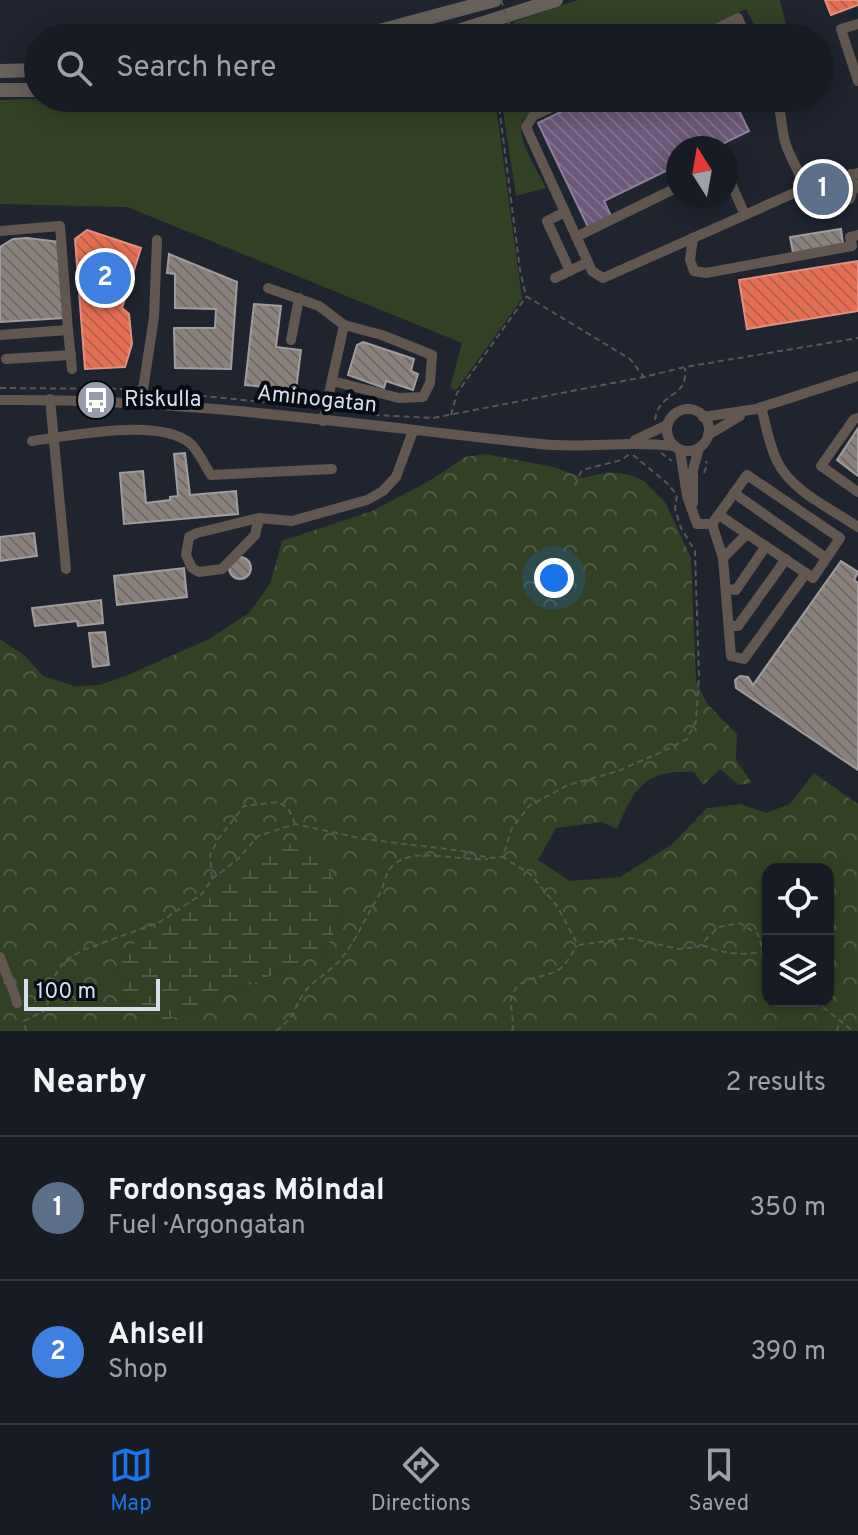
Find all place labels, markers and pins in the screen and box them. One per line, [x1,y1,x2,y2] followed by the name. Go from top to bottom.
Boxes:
[797,159,849,219] pin: 1
[79,248,131,308] pin: 2
[75,379,117,421] bus stop icon: Riskulla
[124,387,201,414] place label: Riskulla

